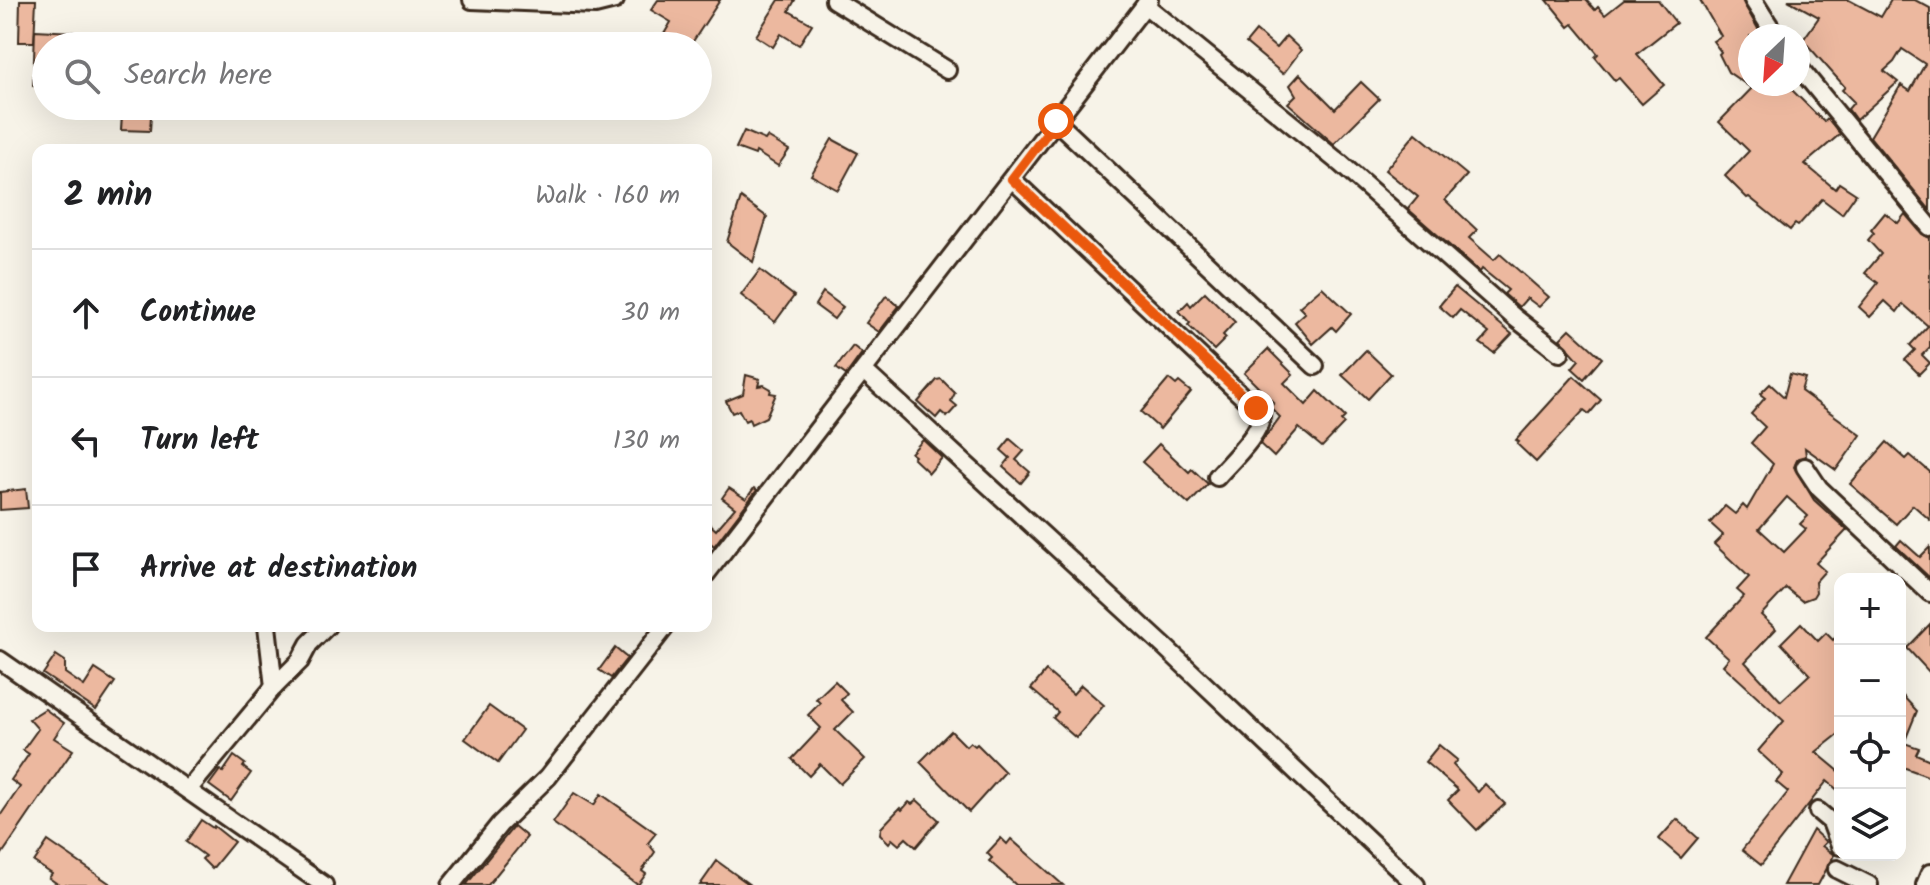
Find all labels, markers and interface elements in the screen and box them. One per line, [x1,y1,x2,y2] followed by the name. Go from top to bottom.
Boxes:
[1738,24,1810,96] north arrow
[32,32,712,120] search box
[124,52,272,100] text: Search here
[60,54,104,98] icon: search
[1038,103,1074,139] route start
[64,169,152,223] text: 2 min
[535,175,680,217] text: Walk · 160 m
[140,289,256,337] text: Continue
[64,291,108,335] icon: ahead
[621,292,680,334] text: 30 m
[1238,390,1274,426] route end
[140,417,259,465] text: Turn left
[64,419,108,463] icon: left
[613,420,680,462] text: 130 m
[140,545,417,593] text: Arrive at destination
[64,547,108,591] icon: arrive
[1834,573,1906,861] map controls
[1834,573,1906,645] button: +
[1834,645,1906,717] button: −
[1834,717,1906,789] button: locate
[1834,789,1906,861] button: layers

